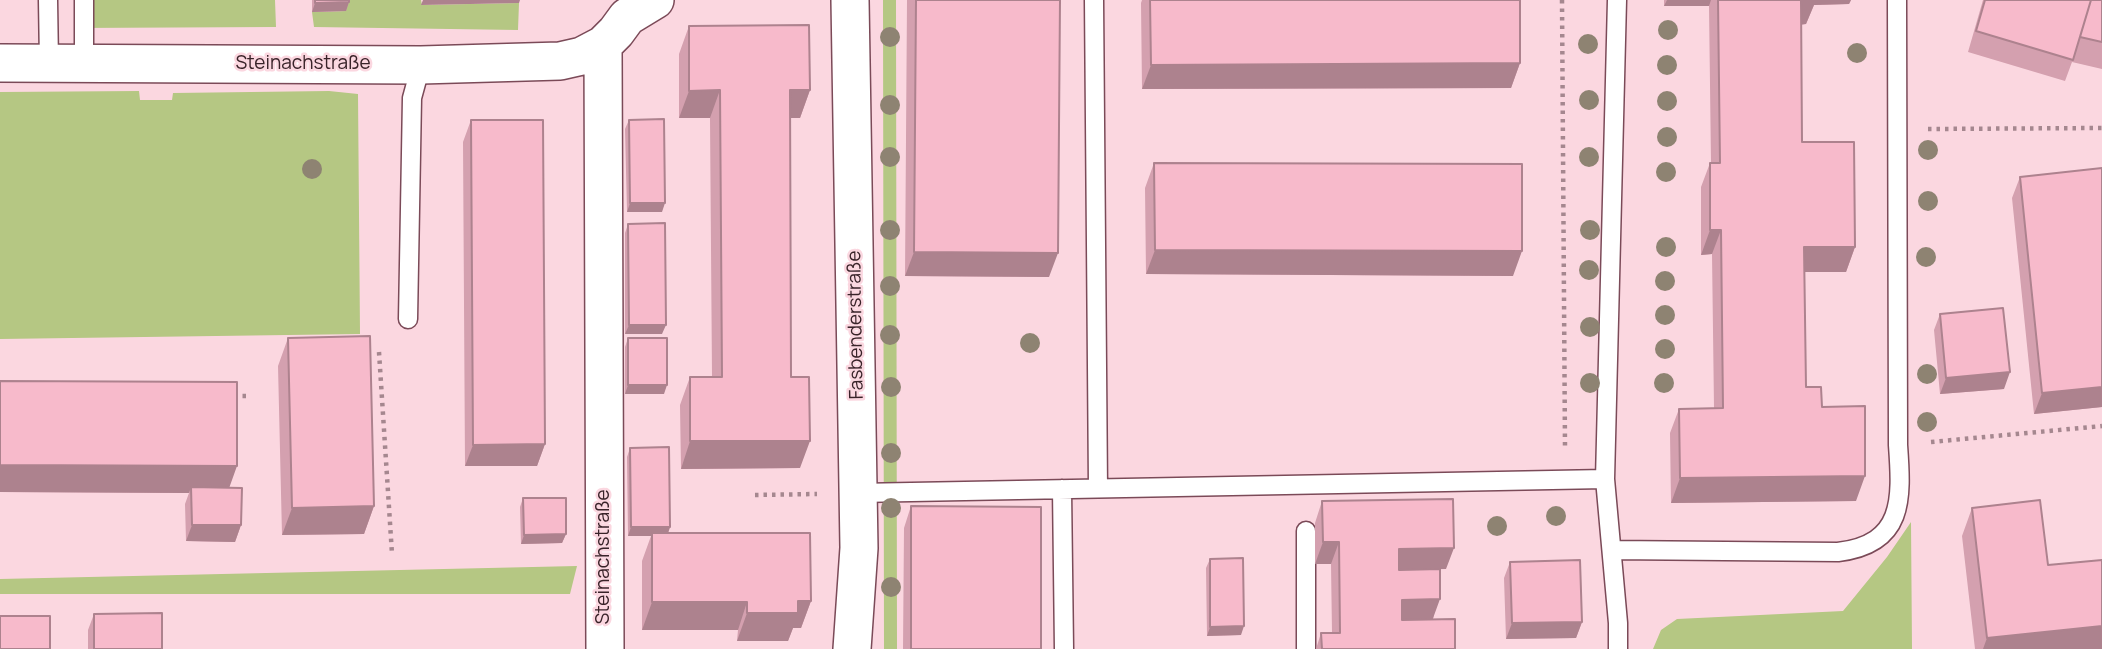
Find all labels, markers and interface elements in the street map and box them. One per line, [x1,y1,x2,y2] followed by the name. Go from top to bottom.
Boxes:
[235,53,371,75] street label: Steinachstraße
[843,250,869,400] street label: Fasbenderstraße
[593,489,615,625] street label: Steinachstraße

